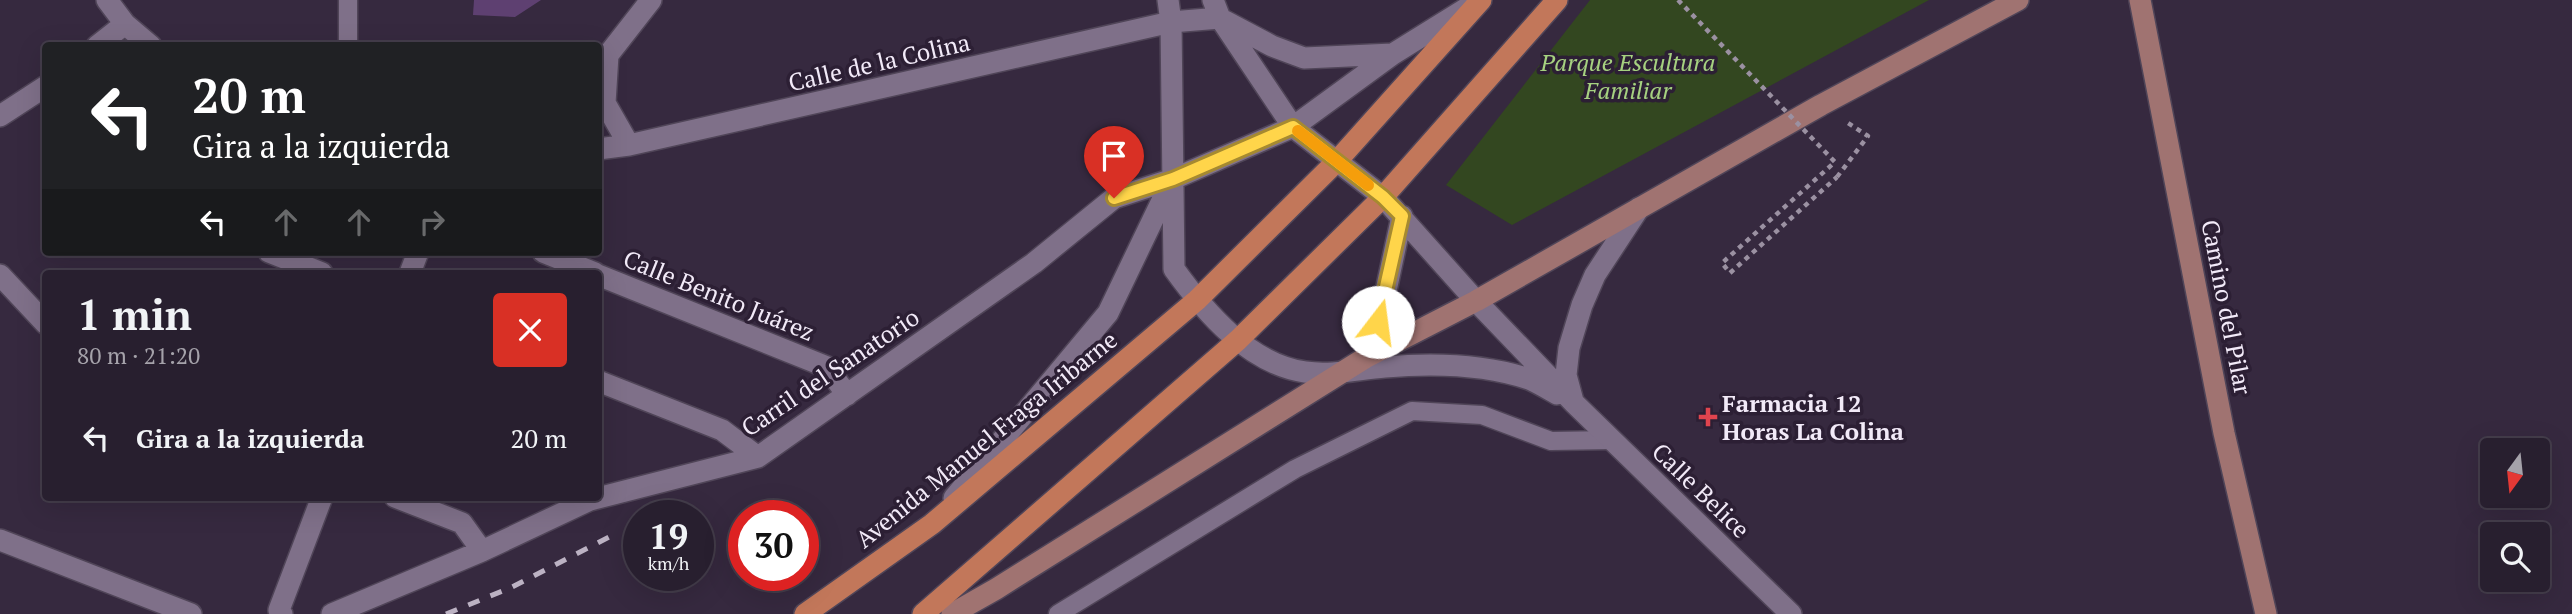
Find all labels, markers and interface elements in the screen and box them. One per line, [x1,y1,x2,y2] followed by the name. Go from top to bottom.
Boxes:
[785,26,973,98] street label: Calle de la Colina
[1540,46,1715,106] park label: Parque Escultura Familiar
[192,62,306,127] text: 20 m
[77,70,168,161] icon: left
[192,125,450,167] text: Gira a la izquierda
[1084,126,1144,198] pin
[1095,137,1133,175] icon: arrive
[194,203,232,241] icon: left
[267,203,305,241] icon: ahead
[340,203,378,241] icon: ahead
[413,203,451,241] icon: right
[2194,217,2260,398] street label: Camino del Pilar
[619,242,819,348] street label: Calle Benito Juárez
[1341,285,1415,359] position arrow
[77,286,192,342] text: 1 min
[493,293,567,367] button: close
[735,301,925,443] street label: Carril del Sanatorio
[849,323,1123,555] street label: Avenida Manuel Fraga Iribarne
[77,340,200,371] text: 80 m · 21:20
[1722,387,1904,447] place label: Farmacia 12 Horas La Colina
[1700,409,1716,425] marker: Farmacia 12 Horas La Colina
[77,419,115,457] icon: left
[136,421,364,455] text: Gira a la izquierda
[511,421,567,455] text: 20 m
[1645,435,1757,545] street label: Calle Belice
[2480,438,2550,508] north arrow
[2480,438,2550,592] map controls
[728,500,819,591] speed limit sign: 30
[649,513,688,559] text: 19
[2480,522,2550,592] button: search
[648,551,689,575] text: km/h

